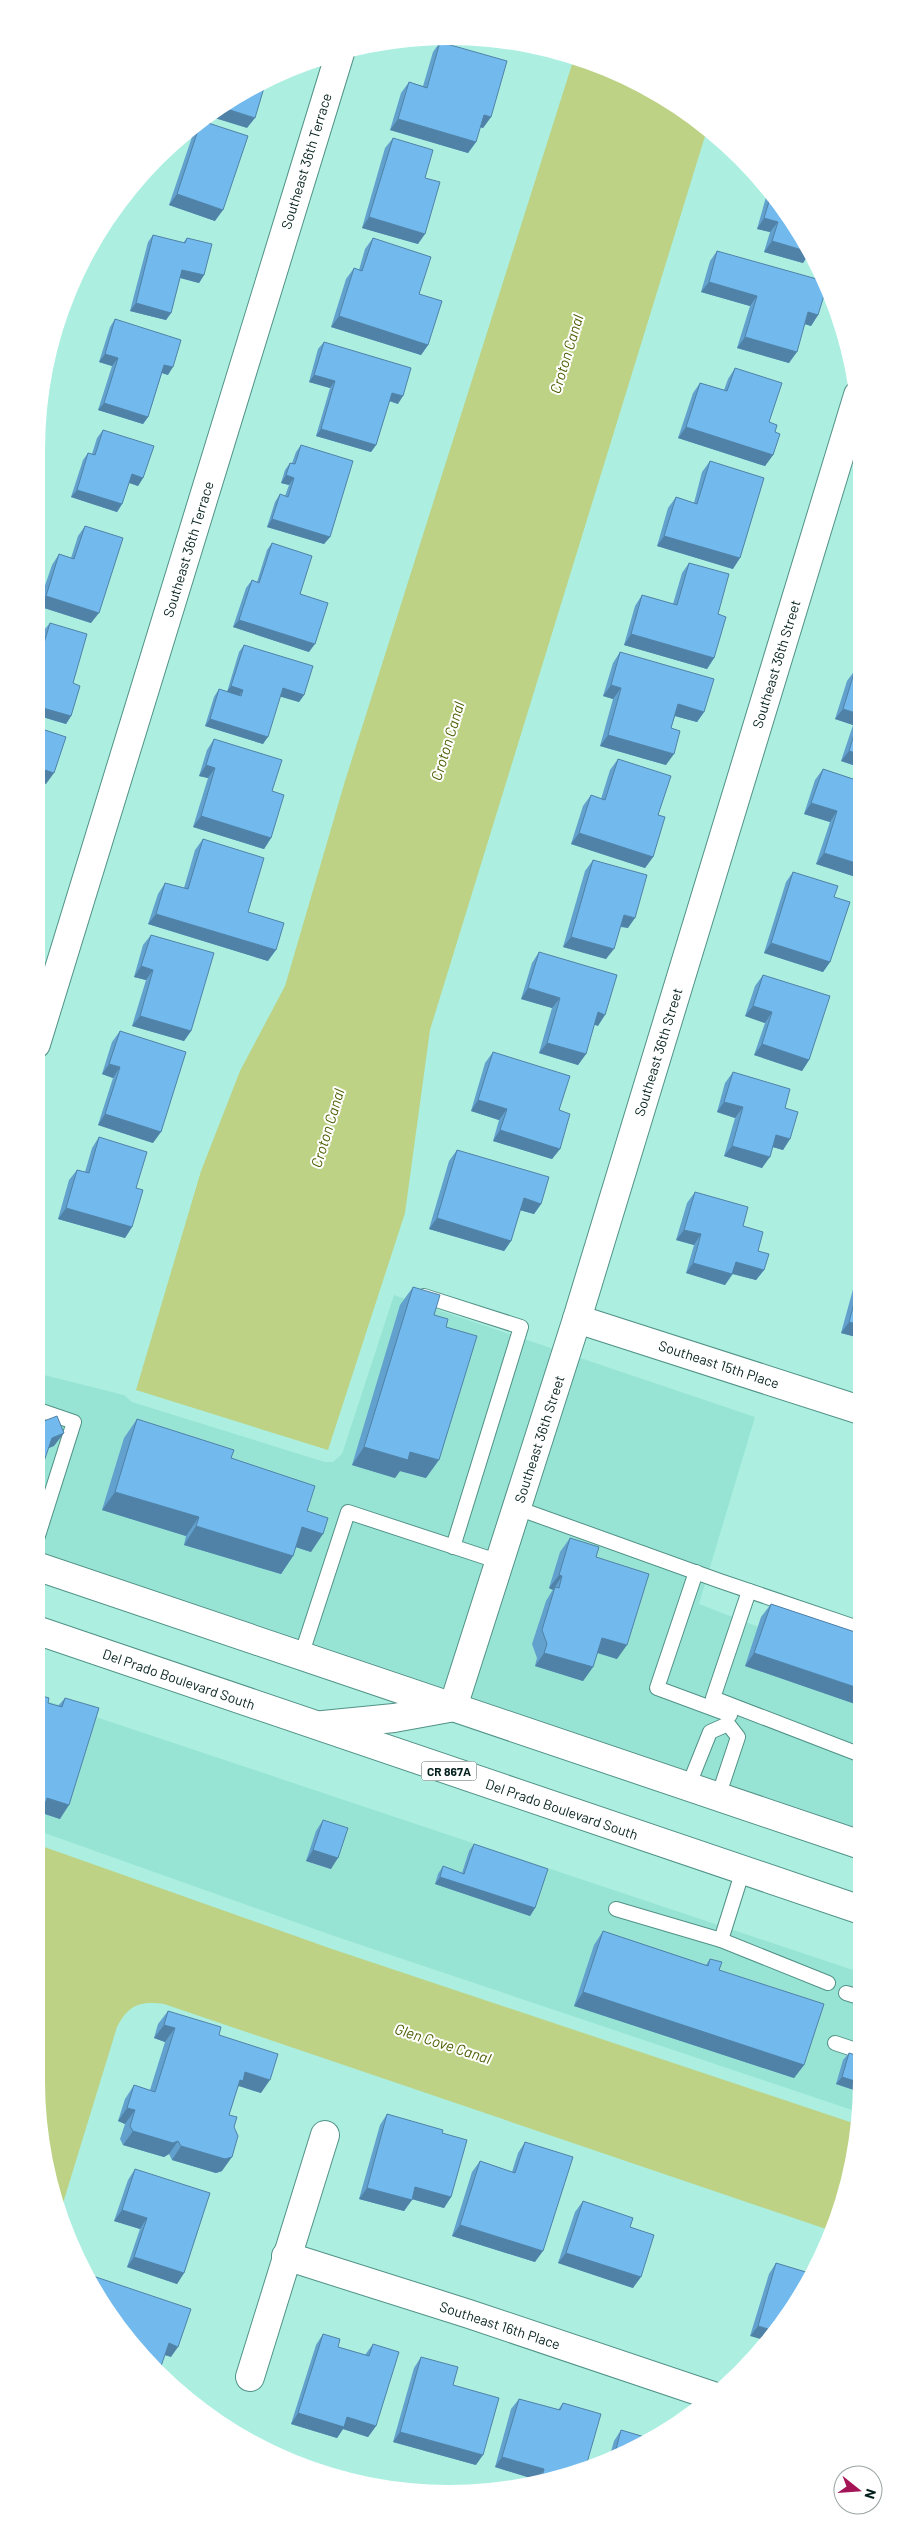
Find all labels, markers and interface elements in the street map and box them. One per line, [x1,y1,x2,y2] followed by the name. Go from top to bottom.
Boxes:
[277,91,335,231] street label: Southeast 36th Terrace
[545,312,587,396] water label: Croton Canal
[159,479,217,619] street label: Southeast 36th Terrace
[748,598,804,730] street label: Southeast 36th Street
[426,699,468,783] water label: Croton Canal
[630,986,686,1118] street label: Southeast 36th Street
[306,1086,348,1170] water label: Croton Canal
[656,1336,782,1392] street label: Southeast 15th Place
[510,1373,568,1505] street label: Southeast 36th Street
[100,1645,258,1713] street label: Del Prado Boulevard South
[422,1762,476,1780] road number: CR 867A
[483,1775,641,1843] street label: Del Prado Boulevard South
[393,2019,494,2067] water label: Glen Cove Canal
[437,2297,563,2353] street label: Southeast 16th Place
[833,2465,883,2515] north arrow
[861,2487,880,2501] text: N

